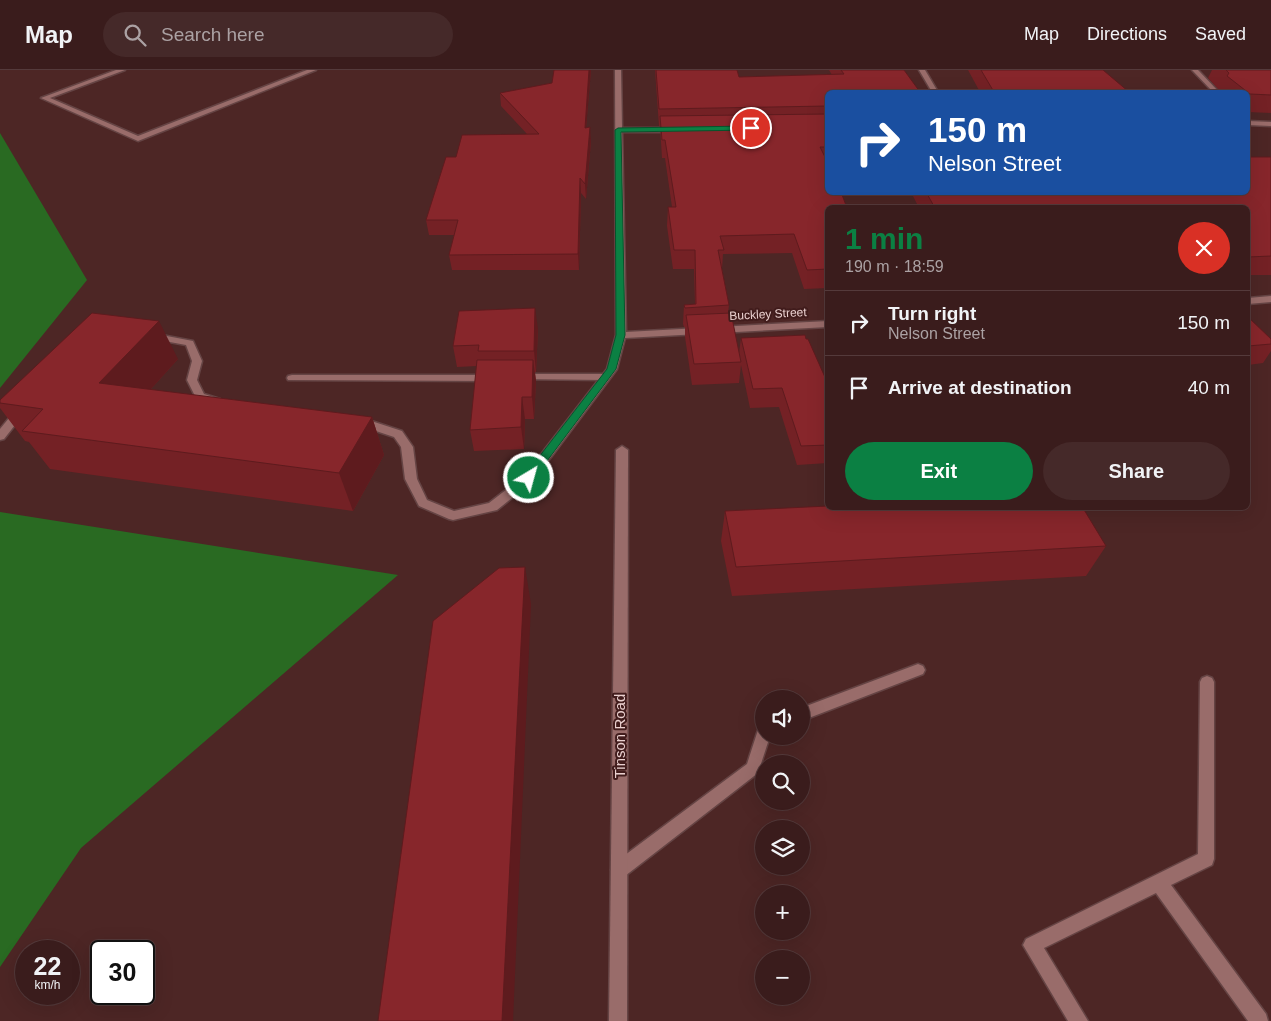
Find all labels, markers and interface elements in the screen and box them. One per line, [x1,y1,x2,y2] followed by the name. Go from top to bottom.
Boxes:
[103,12,453,57] search box
[25,21,73,48] text: Map
[121,21,149,49] icon: search
[161,24,265,45] text: Search here
[1024,24,1059,44] text: Map
[1087,24,1167,44] text: Directions
[1195,24,1246,44] text: Saved
[730,107,772,149] pin
[845,110,910,175] icon: right
[928,110,1027,149] text: 150 m
[737,114,765,142] icon: arrive
[928,151,1061,176] text: Nelson Street
[845,222,923,255] text: 1 min
[1178,222,1230,274] button: close
[845,258,944,275] text: 190 m · 18:59
[888,303,976,324] text: Turn right
[729,305,808,323] street label: Buckley Street
[845,309,873,337] icon: right
[1177,312,1230,333] text: 150 m
[888,325,985,342] text: Nelson Street
[845,374,873,402] icon: arrive
[888,377,1072,398] text: Arrive at destination
[1188,377,1230,398] text: 40 m
[845,442,1033,500] button: Exit
[1043,442,1230,500] button: Share
[502,451,554,503] position arrow
[755,690,810,1005] map controls
[755,690,810,745] button: sound
[611,694,628,778] street label: Tinson Road
[755,755,810,810] button: search
[755,820,810,875] button: layers
[755,885,810,940] button: +
[90,940,155,1005] speed limit sign: 30
[755,950,810,1005] button: −
[34,952,61,980] text: 22
[34,978,61,992] text: km/h

